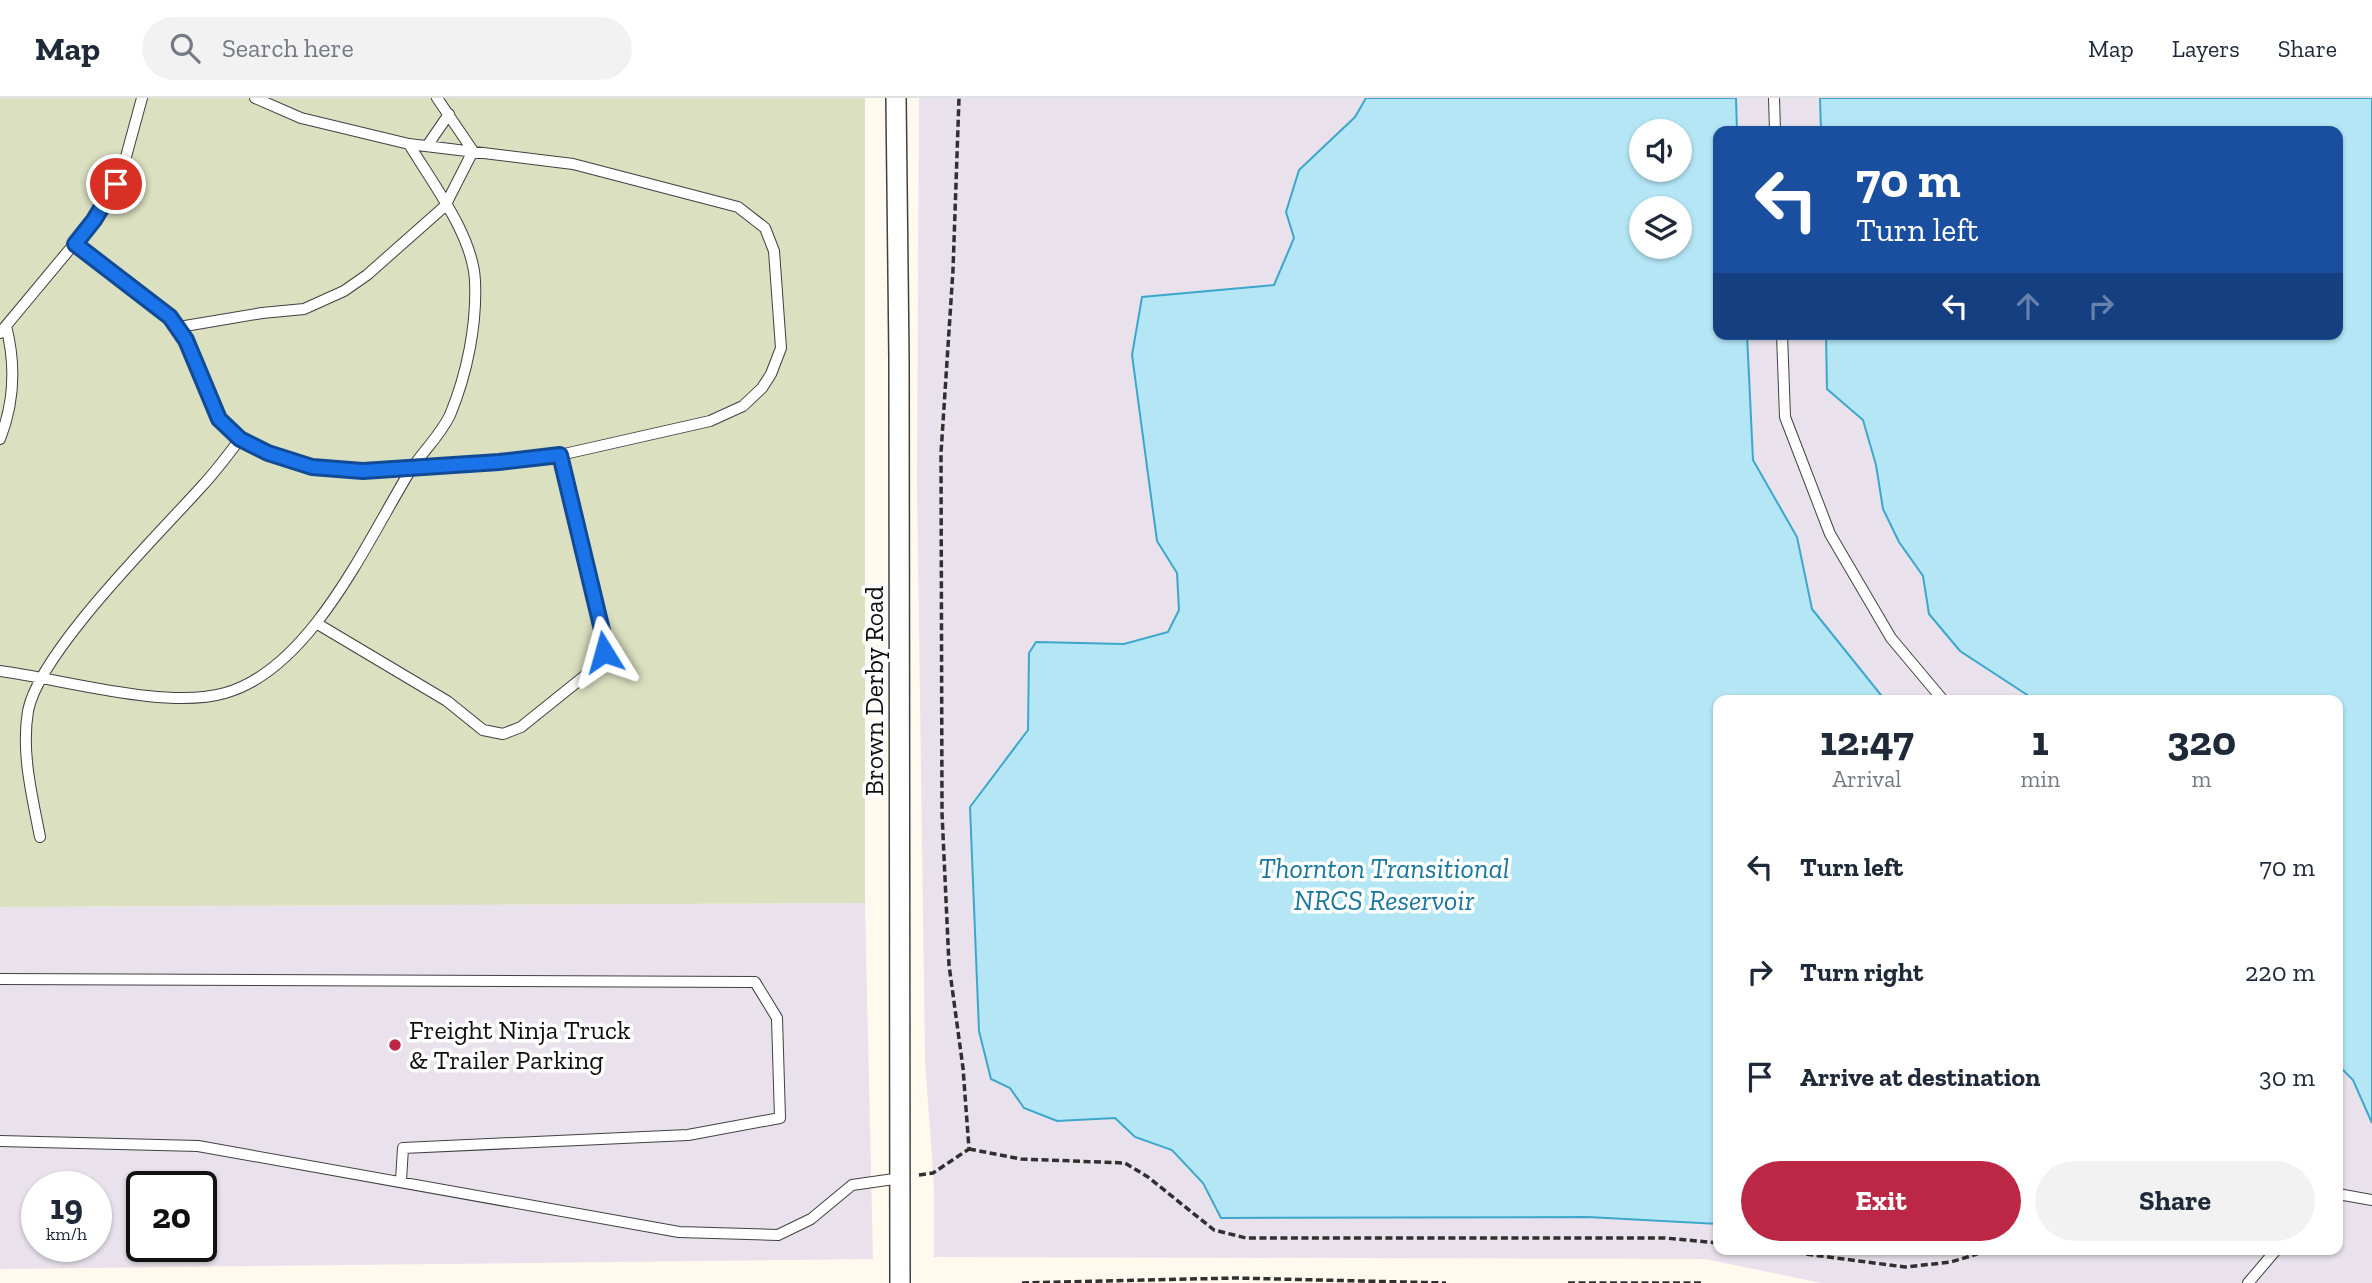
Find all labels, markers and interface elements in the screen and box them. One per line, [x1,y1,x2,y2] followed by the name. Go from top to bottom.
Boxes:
[142,17,632,80] search box
[35,29,100,68] text: Map
[166,29,204,67] icon: search
[222,32,354,64] text: Search here
[2088,34,2134,63] text: Map
[2172,34,2240,63] text: Layers
[2278,34,2337,63] text: Share
[1629,119,1692,259] map controls
[1629,119,1692,182] button: sound
[1856,151,1961,210] text: 70 m
[86,154,146,214] pin
[1741,154,1832,245] icon: left
[97,165,135,203] icon: arrive
[1629,196,1692,259] button: layers
[1856,211,1978,249] text: Turn left
[1936,287,1974,325] icon: left
[2009,287,2047,325] icon: ahead
[2082,287,2120,325] icon: right
[858,586,890,796] street label: Brown Derby Road
[567,615,641,689] position arrow
[1820,715,1914,766] text: 12:47
[2032,715,2049,766] text: 1
[2167,715,2236,766] text: 320
[1832,765,1901,793] text: Arrival
[2021,765,2060,793] text: min
[2192,765,2211,793] text: m
[1741,848,1779,886] icon: left
[1800,851,1903,883] text: Turn left
[2259,851,2315,883] text: 70 m
[1259,852,1509,917] water label: Thornton Transitional NRCS Reservoir
[1741,953,1779,991] icon: right
[1800,956,1923,988] text: Turn right
[2245,956,2315,988] text: 220 m
[409,1014,631,1076] place label: Freight Ninja Truck & Trailer Parking
[387,1037,403,1053] marker: Freight Ninja Truck & Trailer Parking
[1741,1058,1779,1096] icon: arrive
[1800,1061,2040,1093] text: Arrive at destination
[2259,1061,2315,1093] text: 30 m
[1741,1161,2021,1241] button: Exit
[2035,1161,2315,1241] button: Share
[126,1171,217,1262] speed limit sign: 20
[50,1186,83,1228] text: 19
[46,1223,87,1245] text: km/h

